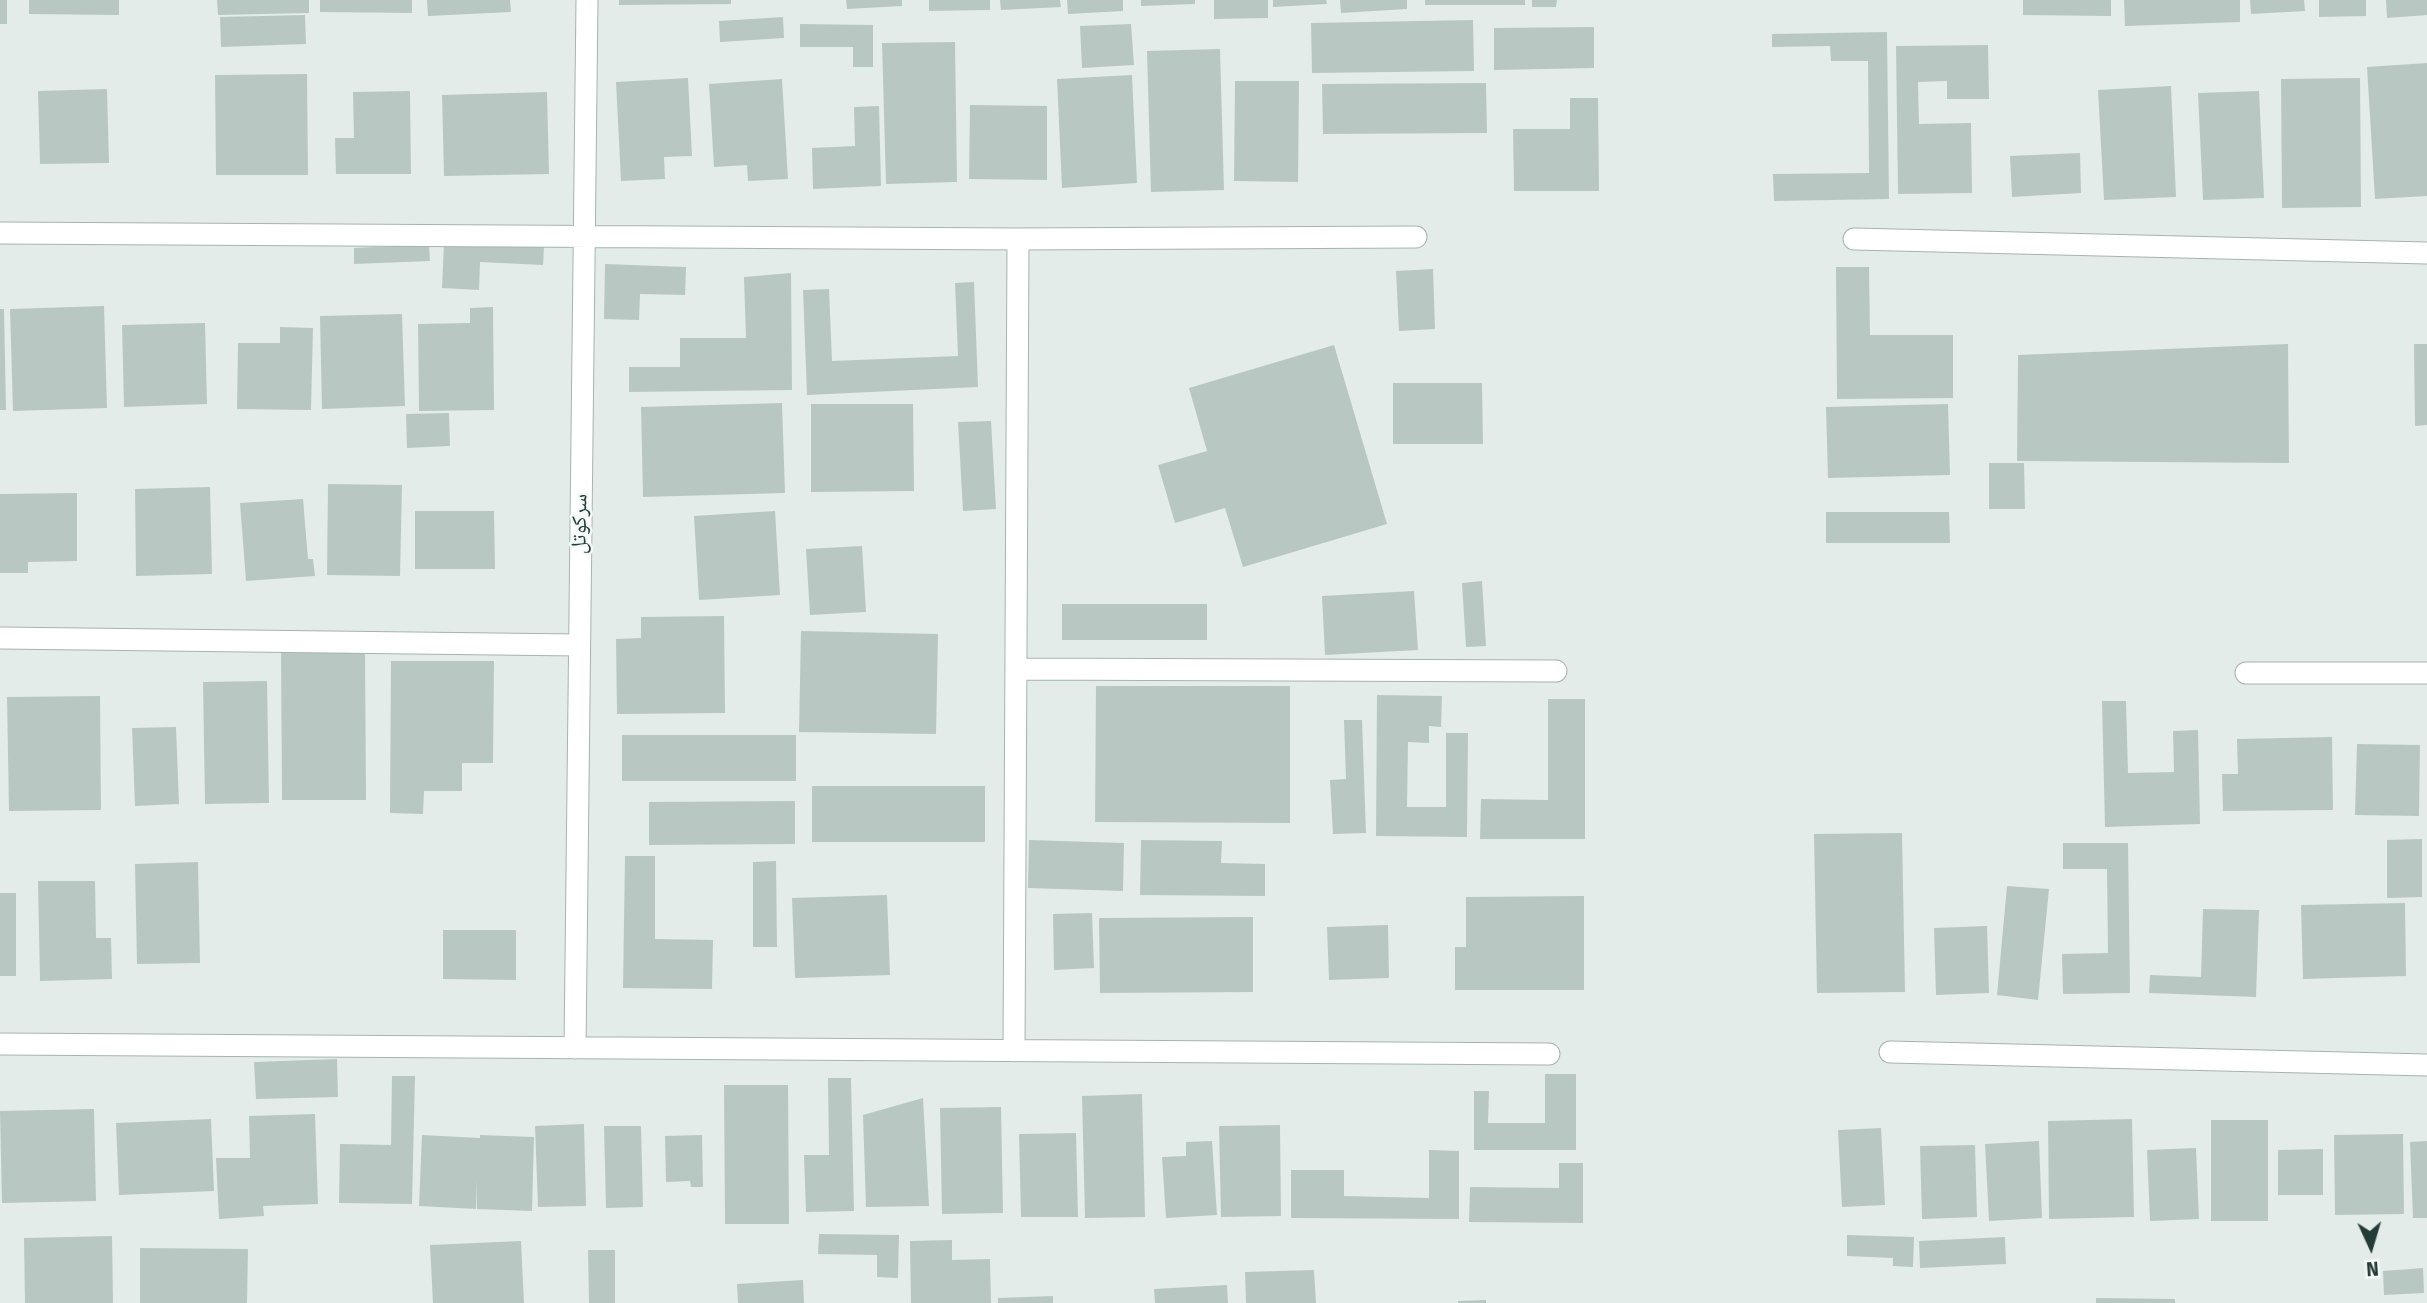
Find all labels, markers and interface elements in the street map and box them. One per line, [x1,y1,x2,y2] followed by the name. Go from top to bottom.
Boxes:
[567,494,593,554] street label: سرکوتل
[2336,1212,2406,1282] north arrow
[2365,1257,2380,1280] text: N

